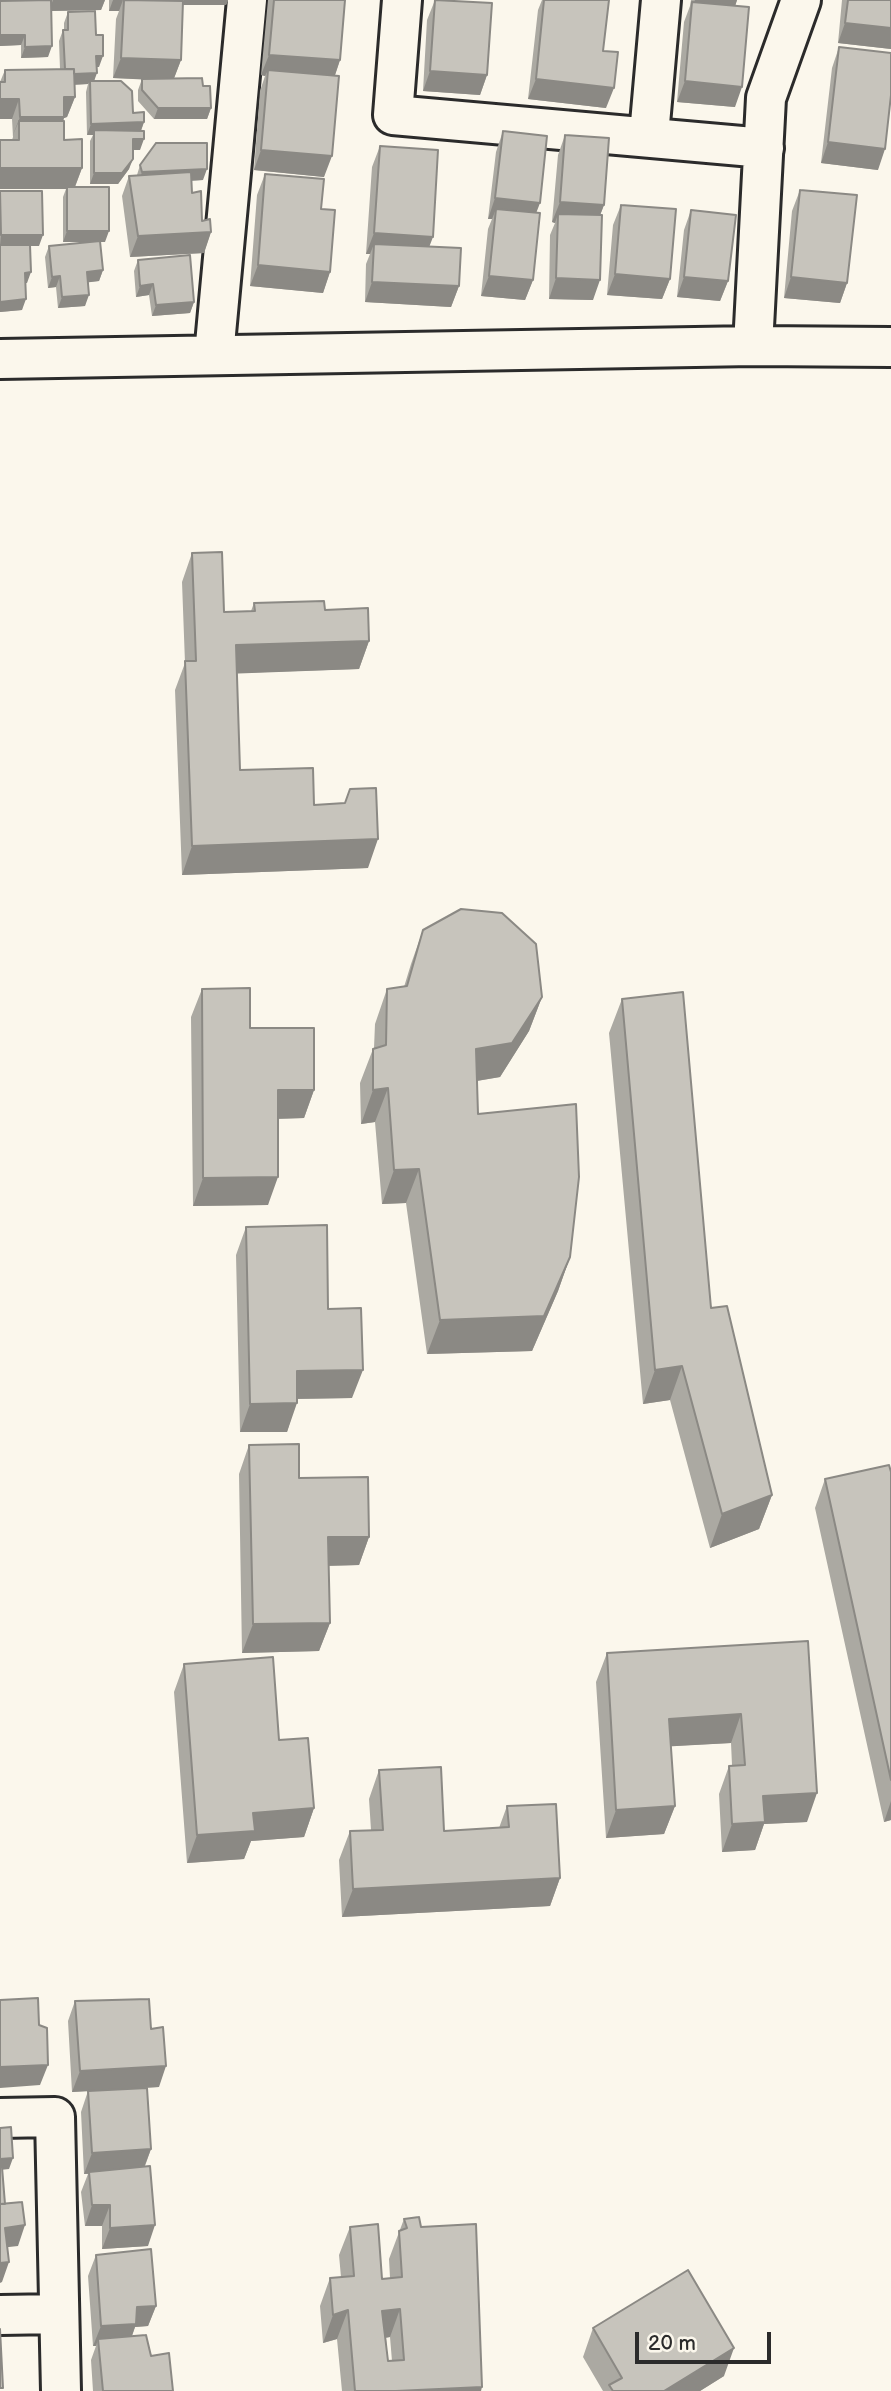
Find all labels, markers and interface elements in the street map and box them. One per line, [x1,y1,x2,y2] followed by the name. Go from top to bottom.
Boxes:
[639,2318,776,2362] scale bar
[648,2331,696,2356] text: 20 m

